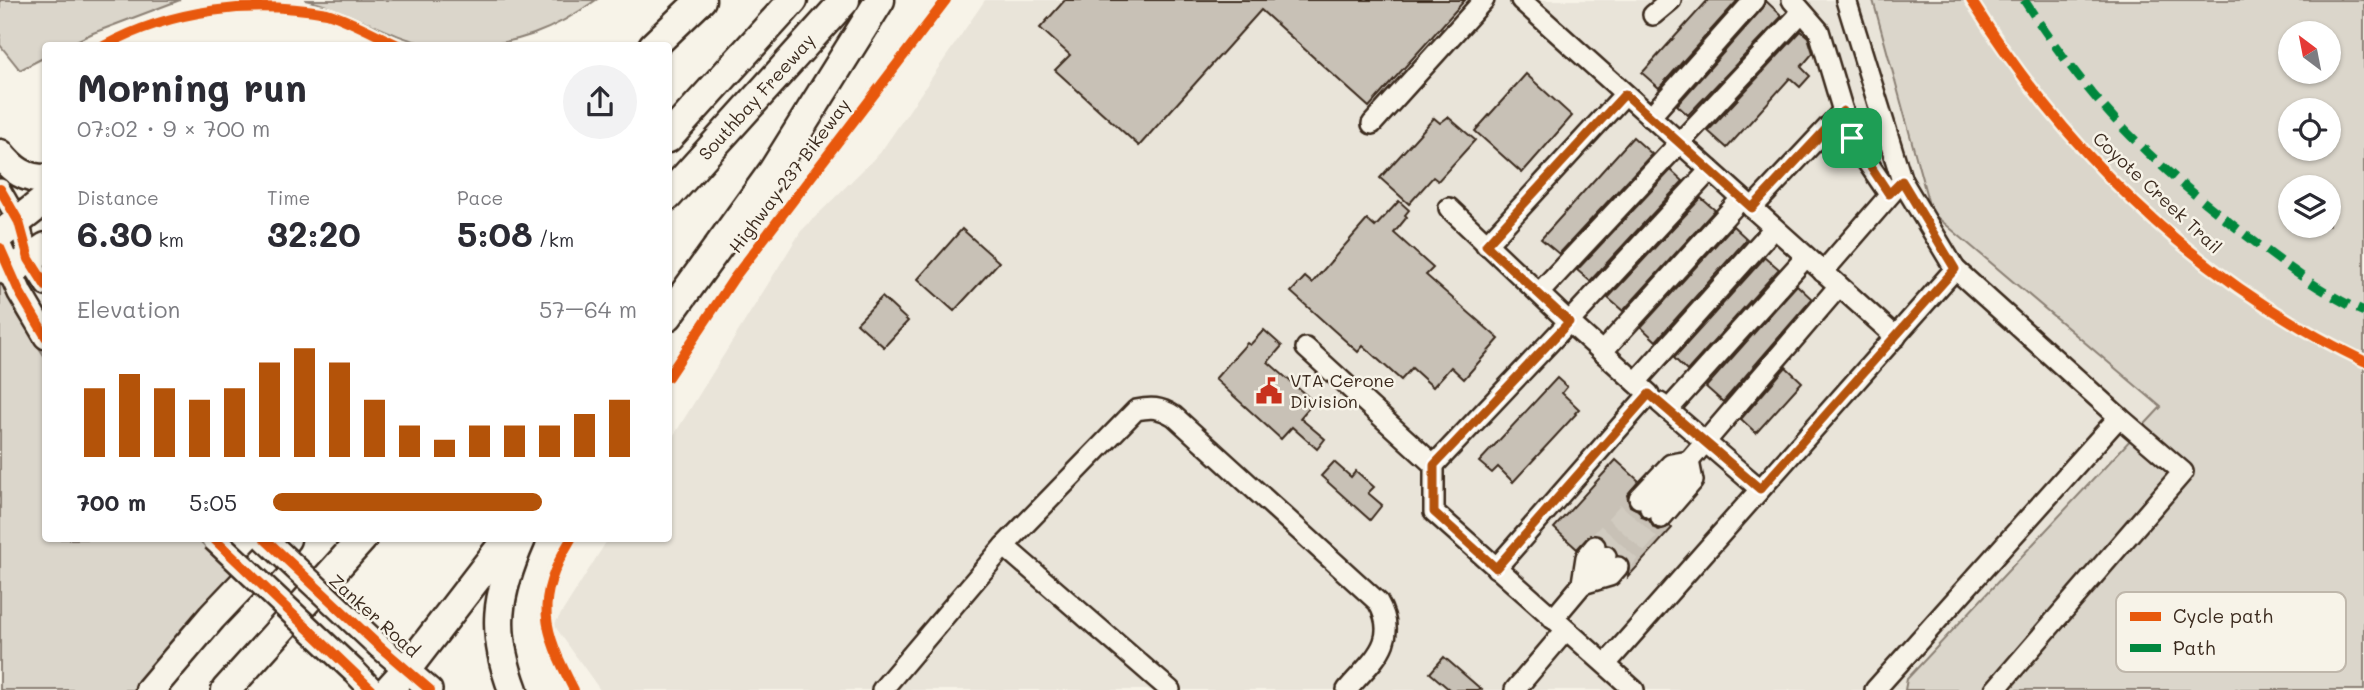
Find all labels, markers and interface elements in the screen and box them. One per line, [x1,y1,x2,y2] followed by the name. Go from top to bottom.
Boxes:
[2278,21,2342,84] north arrow
[2278,21,2341,238] map controls
[693,28,820,165] street label: Southbay Freeway
[77,62,307,112] text: Morning run
[563,65,637,139] button: share
[723,93,855,258] street label: Highway 237 Bikeway
[2278,98,2341,161] button: locate
[1822,108,1882,168] pin
[77,113,270,143] text: 07:02 · 9 × 700 m
[1833,119,1871,157] icon: arrive
[2088,126,2227,258] street label: Coyote Creek Trail
[2278,175,2341,238] button: layers
[77,185,159,210] text: Distance
[267,185,310,210] text: Time
[457,185,503,210] text: Pace
[77,210,152,256] text: 6.30
[267,210,361,256] text: 32:20
[457,210,533,256] text: 5:08
[152,227,184,252] text: km
[533,227,574,252] text: /km
[77,294,180,324] text: Elevation
[539,294,637,324] text: 57–64 m
[1290,368,1395,413] place label: VTA Cerone Division
[1254,376,1284,406] public building icon: VTA Cerone Division
[77,487,146,517] text: 700 m
[189,487,237,517] text: 5:05
[324,568,425,662] street label: Zanker Road
[2116,592,2346,672] legend
[2173,603,2273,628] text: Cycle path
[2173,635,2216,660] text: Path

